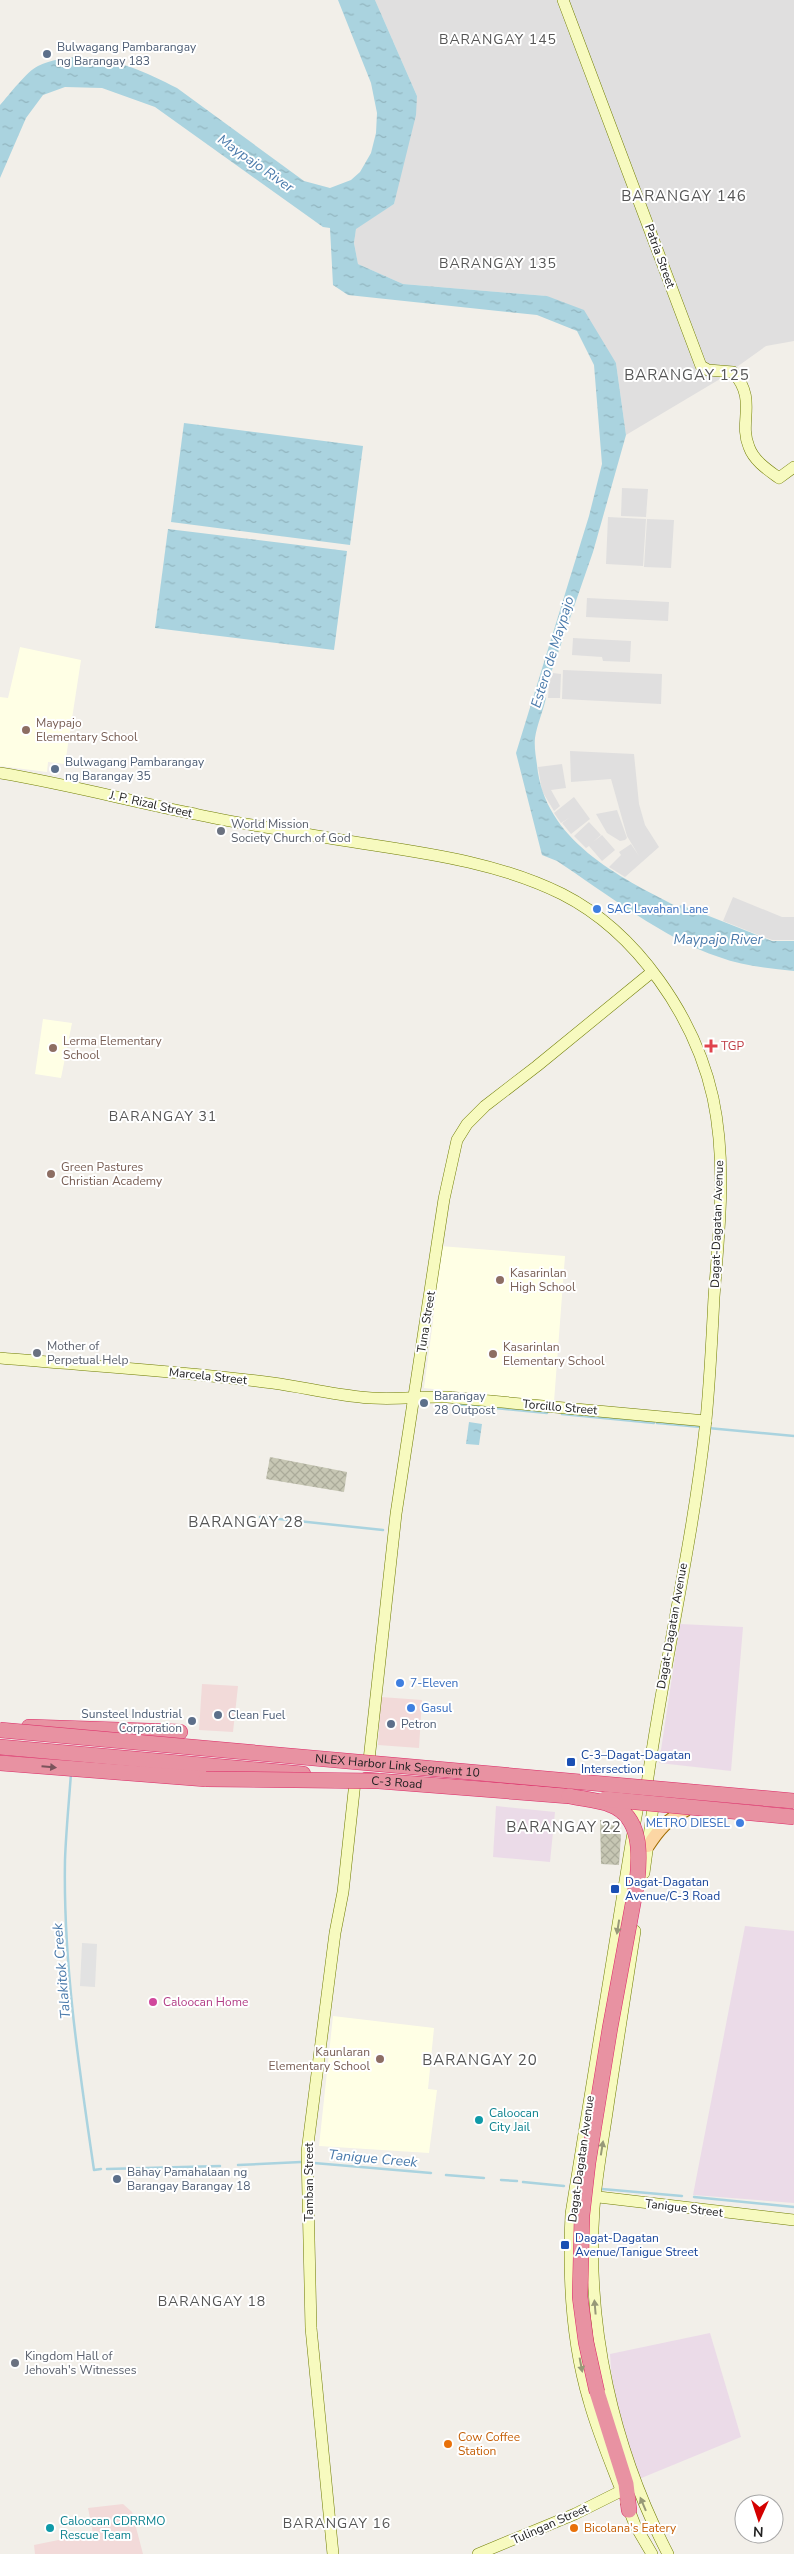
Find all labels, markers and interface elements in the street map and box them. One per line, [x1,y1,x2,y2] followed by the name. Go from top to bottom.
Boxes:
[439,30,557,49] district label: BARANGAY 145
[57,39,197,69] place label: Bulwagang Pambarangay ng Barangay 183
[41,48,53,60] marker: Bulwagang Pambarangay ng Barangay 183
[214,130,298,197] water label: Maypajo River
[621,186,747,206] district label: BARANGAY 146
[641,222,679,291] street label: Patria Street
[439,254,557,273] district label: BARANGAY 135
[624,365,750,385] district label: BARANGAY 125
[526,594,579,710] water label: Estero de Maypajo
[36,715,138,745] place label: Maypajo Elementary School
[20,724,32,736] marker: Maypajo Elementary School
[65,754,205,784] place label: Bulwagang Pambarangay ng Barangay 35
[49,763,61,775] marker: Bulwagang Pambarangay ng Barangay 35
[107,786,195,821] street label: J. P. Rizal Street
[231,816,351,846] place label: World Mission Society Church of God
[215,825,227,837] marker: World Mission Society Church of God
[607,901,709,917] place label: SAC Lavahan Lane
[591,903,603,915] marker: SAC Lavahan Lane
[674,930,763,949] water label: Maypajo River
[63,1033,162,1063] place label: Lerma Elementary School
[721,1038,744,1054] place label: TGP
[705,1040,717,1052] marker: TGP
[47,1042,59,1054] marker: Lerma Elementary School
[109,1107,217,1126] district label: BARANGAY 31
[61,1159,163,1189] place label: Green Pastures Christian Academy
[707,1160,727,1288] street label: Dagat-Dagatan Avenue
[45,1168,57,1180] marker: Green Pastures Christian Academy
[510,1265,576,1295] place label: Kasarinlan High School
[494,1274,506,1286] marker: Kasarinlan High School
[413,1289,439,1354] street label: Tuna Street
[47,1338,128,1368] place label: Mother of Perpetual Help
[503,1339,605,1369] place label: Kasarinlan Elementary School
[31,1347,43,1359] marker: Mother of Perpetual Help
[487,1348,499,1360] marker: Kasarinlan Elementary School
[168,1364,249,1388] street label: Marcela Street
[434,1388,496,1418] place label: Barangay 28 Outpost
[522,1396,599,1418] street label: Torcillo Street
[418,1397,430,1409] marker: Barangay 28 Outpost
[188,1512,304,1532] district label: BARANGAY 28
[653,1562,691,1690] street label: Dagat-Dagatan Avenue
[410,1675,458,1691] place label: 7-Eleven
[394,1677,406,1689] marker: 7-Eleven
[421,1700,453,1716] place label: Gasul
[405,1702,417,1714] marker: Gasul
[81,1706,182,1736] place label: Sunsteel Industrial Corporation
[228,1707,286,1723] place label: Clean Fuel
[212,1709,224,1721] marker: Clean Fuel
[186,1715,198,1727] marker: Sunsteel Industrial Corporation
[401,1716,437,1732] place label: Petron
[385,1718,397,1730] marker: Petron
[581,1747,691,1777] place label: C-3–Dagat-Dagatan Intersection
[314,1750,481,1781] street label: NLEX Harbor Link Segment 10
[565,1756,577,1768] marker: C-3–Dagat-Dagatan Intersection
[41,1764,57,1772] one-way arrow
[371,1772,423,1792] street label: C-3 Road
[646,1815,730,1831] place label: METRO DIESEL
[506,1817,622,1837] district label: BARANGAY 22
[734,1817,746,1829] marker: METRO DIESEL
[625,1874,720,1904] place label: Dagat-Dagatan Avenue/C-3 Road
[609,1883,621,1895] marker: Dagat-Dagatan Avenue/C-3 Road
[613,1919,621,1935] one-way arrow
[48,1921,75,2020] water label: Talakitok Creek
[163,1994,248,2010] place label: Caloocan Home
[147,1996,159,2008] marker: Caloocan Home
[269,2044,370,2074] place label: Kaunlaran Elementary School
[422,2050,538,2070] district label: BARANGAY 20
[374,2053,386,2065] marker: Kaunlaran Elementary School
[564,2095,598,2223] street label: Dagat-Dagatan Avenue
[489,2105,539,2135] place label: Caloocan City Jail
[473,2114,485,2126] marker: Caloocan City Jail
[598,2140,606,2156] one-way arrow
[301,2142,317,2221] street label: Tamban Street
[328,2145,419,2172] water label: Tanigue Creek
[127,2164,250,2194] place label: Bahay Pamahalaan ng Barangay Barangay 18
[111,2173,123,2185] marker: Bahay Pamahalaan ng Barangay Barangay 18
[644,2195,725,2221] street label: Tanigue Street
[575,2230,699,2260] place label: Dagat-Dagatan Avenue/Tanigue Street
[559,2239,571,2251] marker: Dagat-Dagatan Avenue/Tanigue Street
[158,2292,266,2311] district label: BARANGAY 18
[591,2299,599,2315] one-way arrow
[24,2348,137,2378] place label: Kingdom Hall of Jehovah's Witnesses
[9,2357,21,2369] marker: Kingdom Hall of Jehovah's Witnesses
[577,2357,585,2372] one-way arrow
[458,2429,520,2459] place label: Cow Coffee Station
[442,2438,454,2450] marker: Cow Coffee Station
[734,2494,784,2544] north arrow
[639,2497,647,2511] one-way arrow
[509,2500,592,2548] street label: Tulingan Street
[60,2513,165,2543] place label: Caloocan CDRRMO Rescue Team
[283,2514,391,2533] district label: BARANGAY 16
[584,2520,677,2536] place label: Bicolana's Eatery
[44,2522,56,2534] marker: Caloocan CDRRMO Rescue Team
[568,2522,580,2534] marker: Bicolana's Eatery
[753,2522,764,2541] text: N

